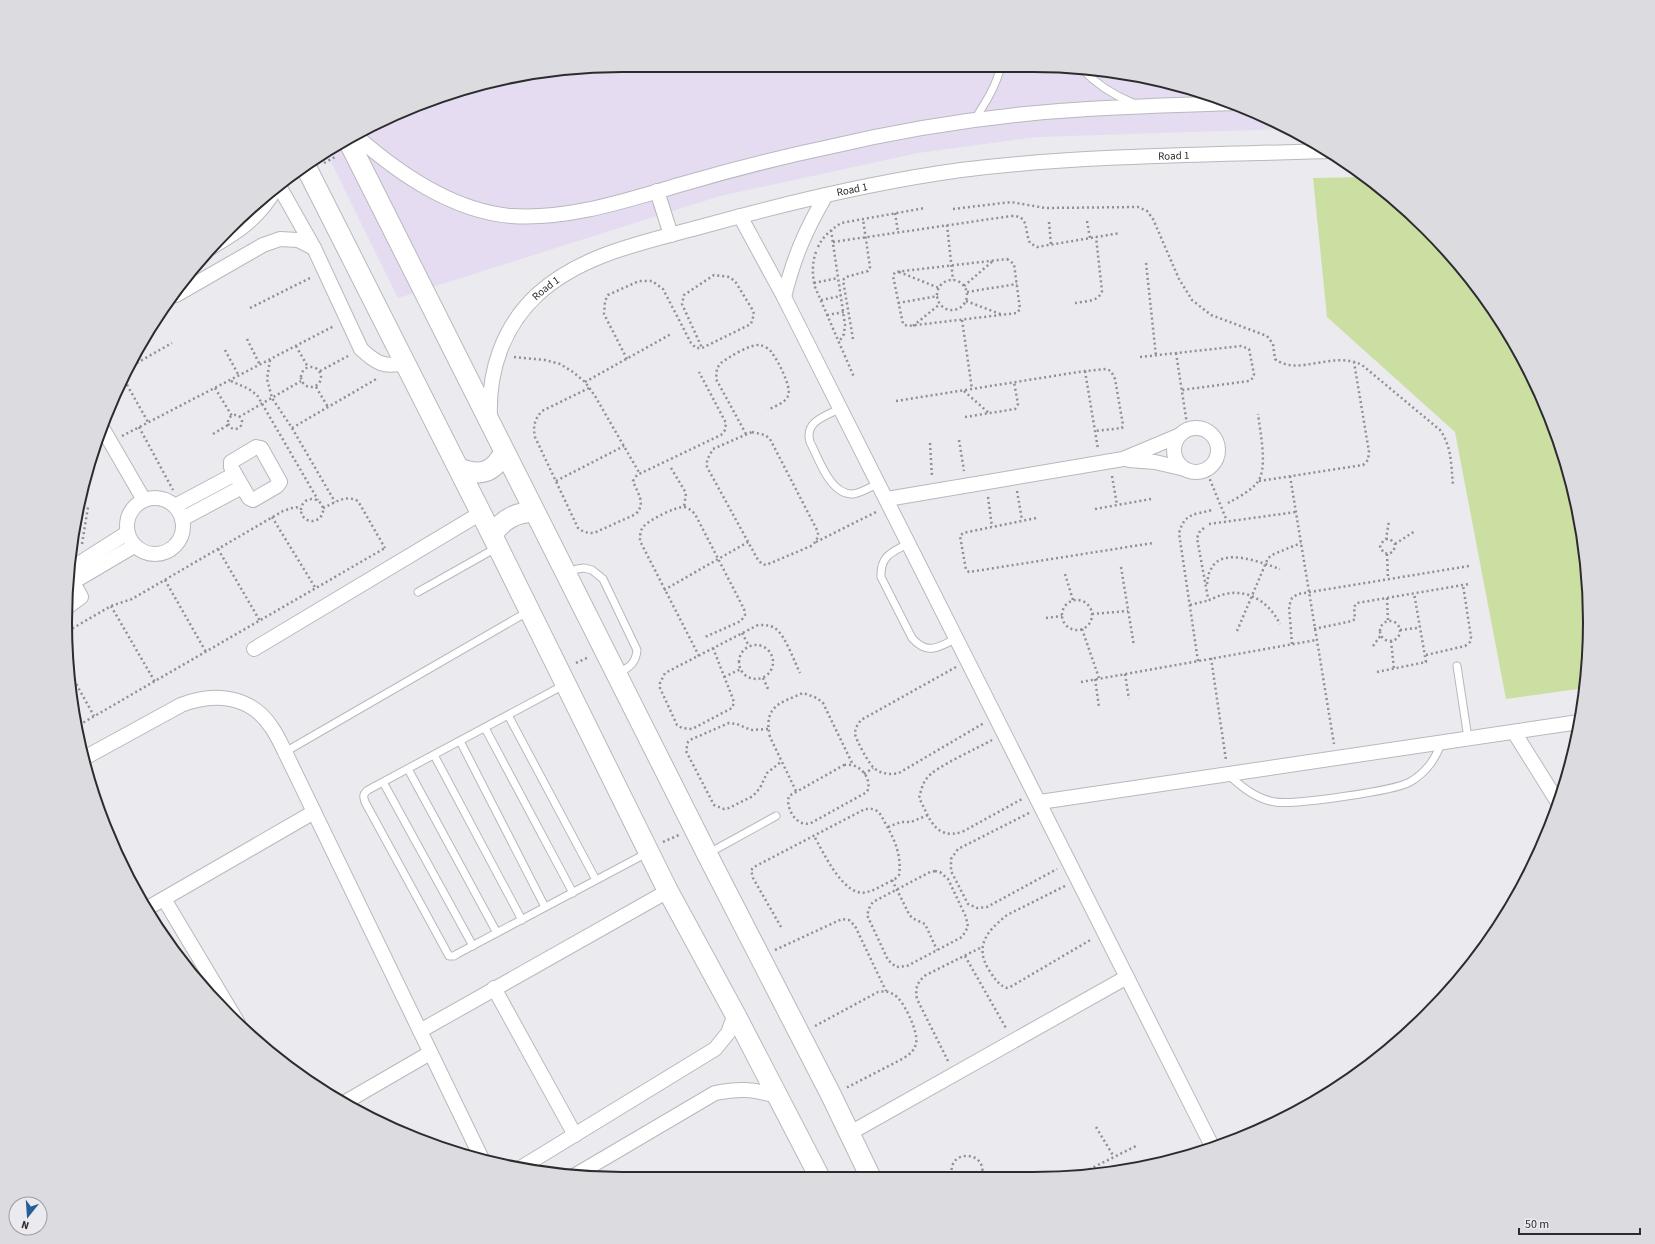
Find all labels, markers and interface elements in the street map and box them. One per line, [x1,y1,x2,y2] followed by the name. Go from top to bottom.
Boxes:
[1158,148,1190,164] street label: Road 1
[835,179,869,200] street label: Road 1
[529,273,563,304] street label: Road 1
[8,1196,48,1236] north arrow
[1519,1210,1640,1236] scale bar
[1525,1216,1549,1233] text: 50 m
[20,1217,31,1233] text: N

